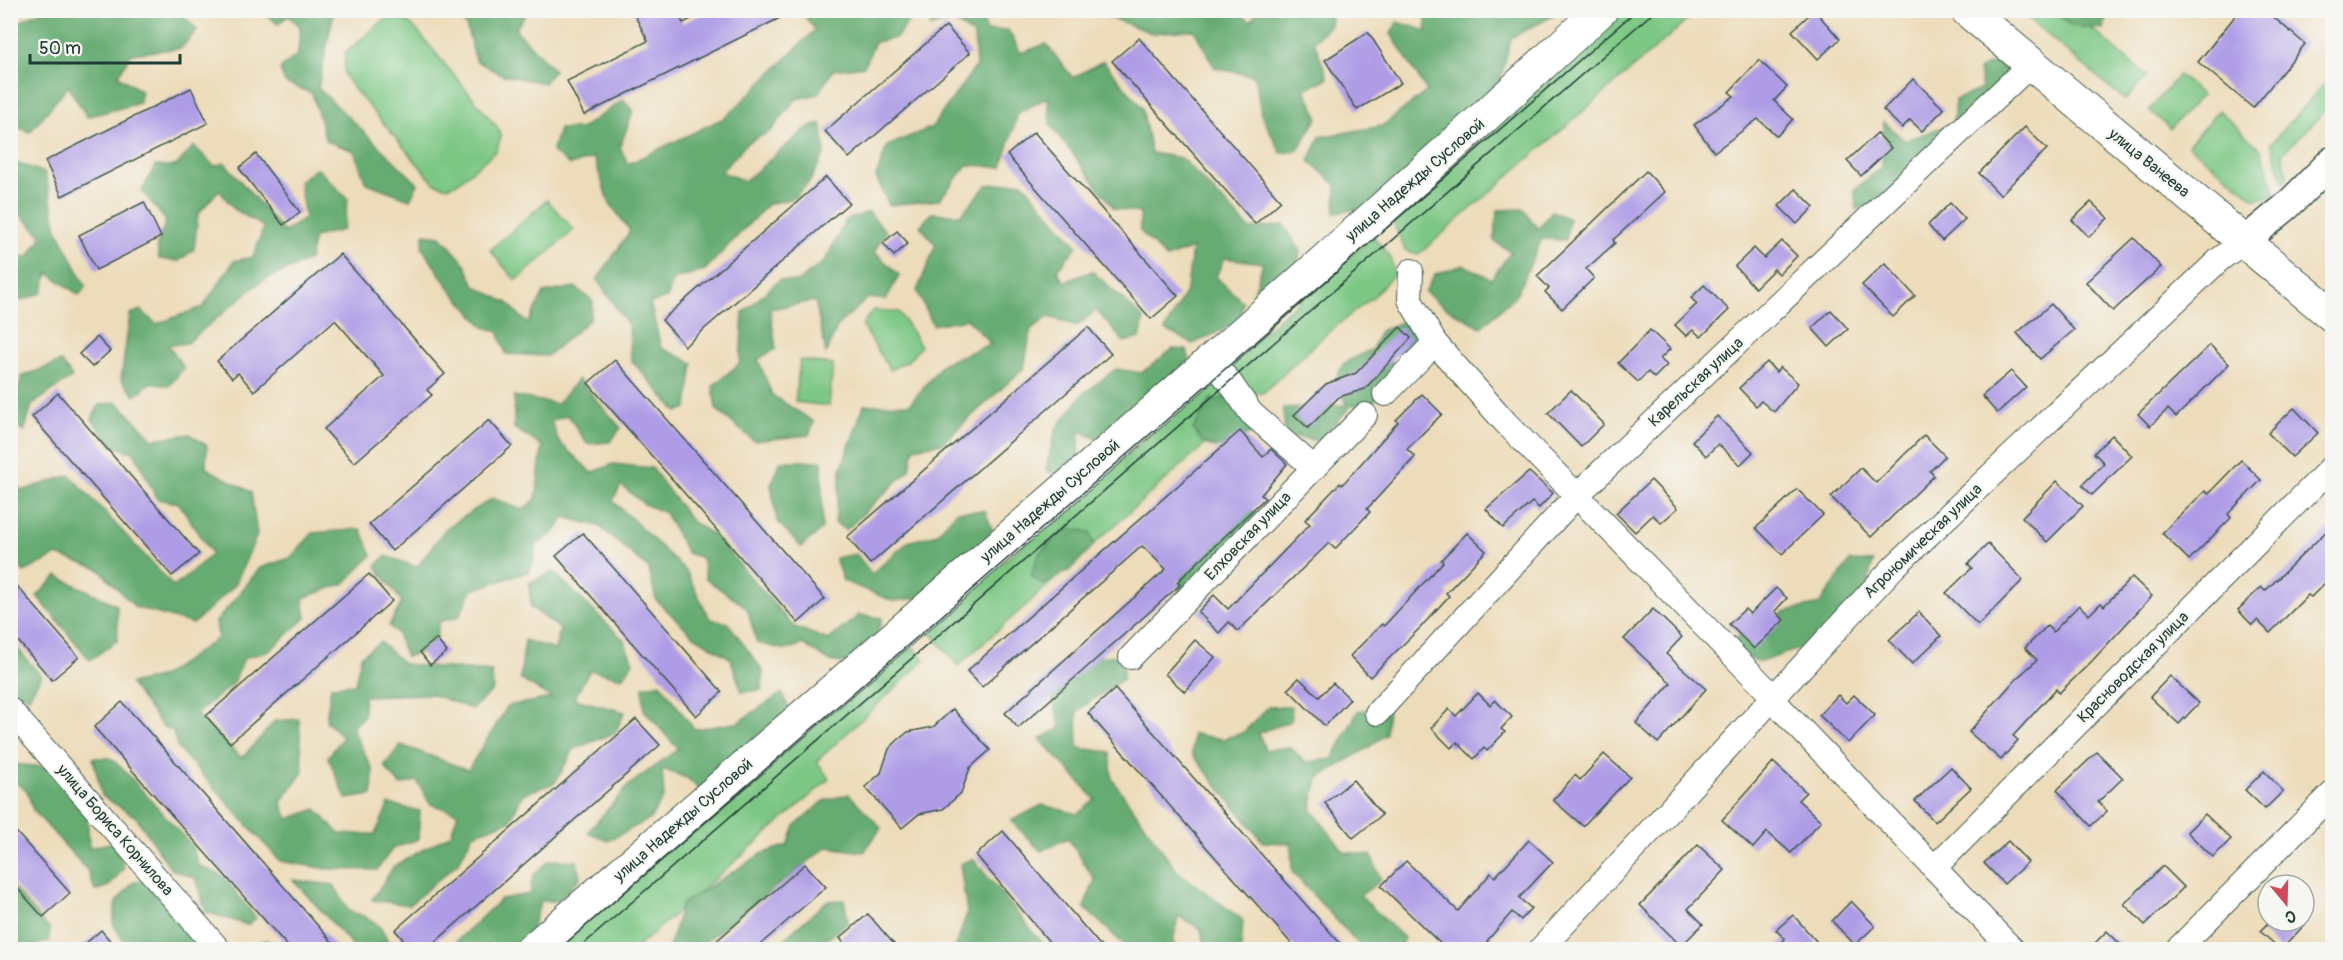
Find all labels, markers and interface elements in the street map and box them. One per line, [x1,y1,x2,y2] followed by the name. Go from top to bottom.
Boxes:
[30,27,180,65] scale bar
[39,37,81,60] text: 50 m
[1341,114,1489,247] street label: улица Надежды Сусловой
[2104,123,2194,202] street label: улица Ванеева
[1644,333,1748,431] street label: Карельская улица
[976,435,1124,568] street label: улица Надежды Сусловой
[1860,479,1986,603] street label: Агрономическая улица
[1201,487,1295,585] street label: Елховская улица
[2073,607,2193,727] street label: Красноводская улица
[609,754,757,887] street label: улица Надежды Сусловой
[52,759,178,900] street label: улица Бориса Корнилова
[2256,873,2316,933] north arrow
[2283,905,2298,927] text: С

